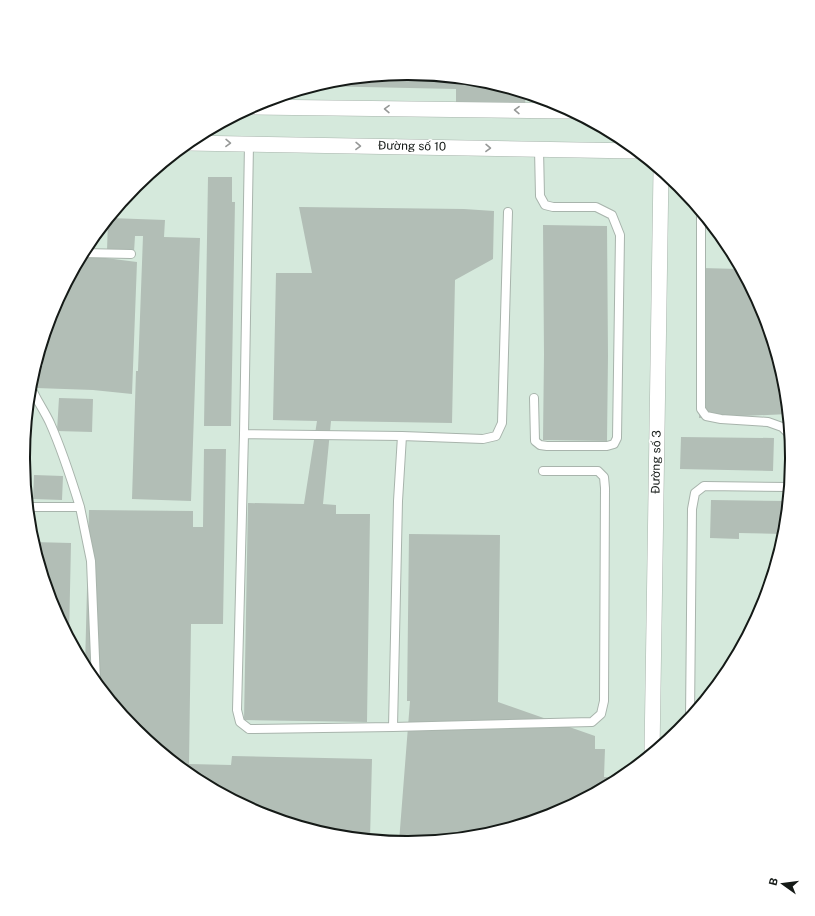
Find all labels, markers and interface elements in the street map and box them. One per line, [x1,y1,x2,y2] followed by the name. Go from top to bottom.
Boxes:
[384,104,390,113] one-way arrow
[514,106,520,114] one-way arrow
[378,138,446,154] street label: Đường số 10
[225,139,231,147] one-way arrow
[355,141,361,150] one-way arrow
[485,144,491,152] one-way arrow
[648,430,664,494] street label: Đường số 3
[763,864,803,904] north arrow
[767,876,780,887] text: B

